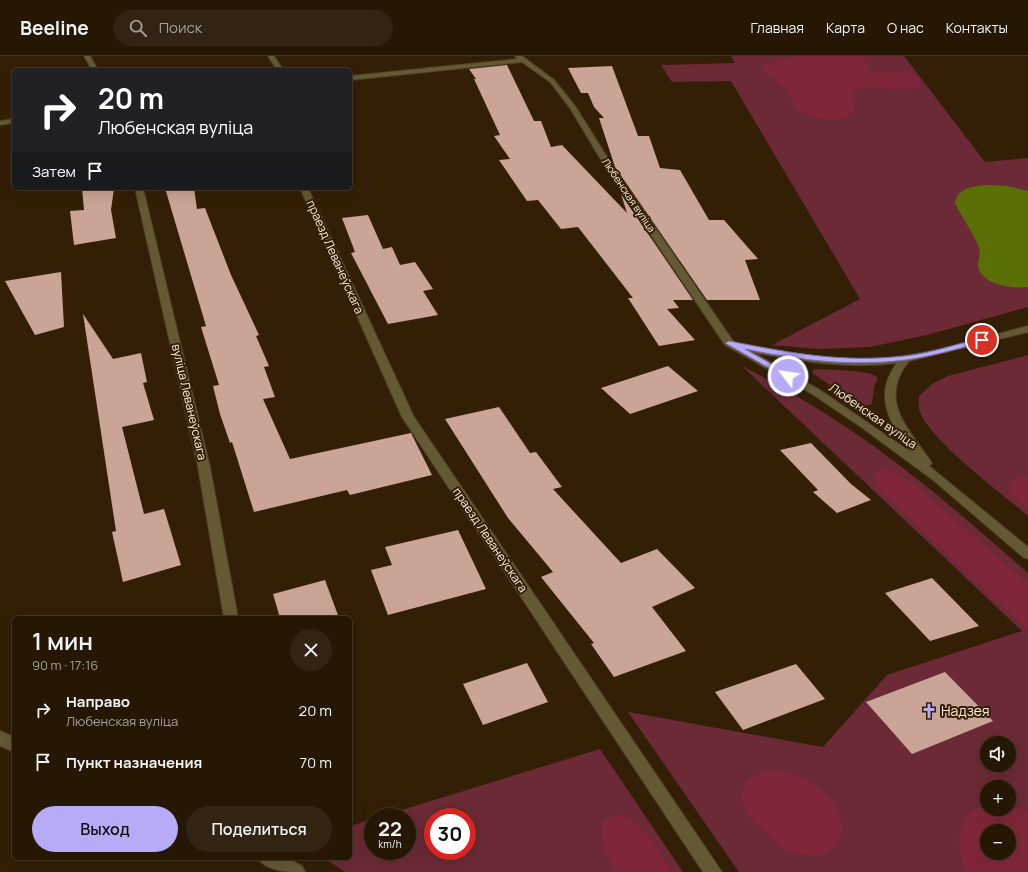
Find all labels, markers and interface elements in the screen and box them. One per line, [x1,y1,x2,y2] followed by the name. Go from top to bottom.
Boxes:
[113,10,393,46] search box
[20,15,89,41] text: Beeline
[127,17,149,39] icon: search
[159,17,202,38] text: Поиск
[751,18,804,37] text: Главная
[826,18,865,37] text: Карта
[887,18,924,37] text: О нас
[946,18,1008,37] text: Контакты
[98,79,164,117] text: 20 m
[32,84,84,136] icon: right
[98,115,253,139] text: Любенская вуліца
[599,155,659,235] street label: Любенская вуліца
[84,160,106,182] icon: arrive
[32,161,76,182] text: Затем
[303,197,368,316] street label: праезд Леванеўскага
[965,323,999,357] pin
[971,329,993,351] icon: arrive
[168,342,211,462] street label: вуліца Леванеўскага
[767,355,809,397] position arrow
[826,379,921,452] street label: Любенская вуліца
[449,484,532,595] street label: праезд Леванеўскага
[32,624,93,657] text: 1 мин
[290,629,332,671] button: close
[32,656,98,674] text: 90 m · 17:16
[66,691,130,712] text: Направо
[32,699,54,721] icon: right
[299,700,332,721] text: 20 m
[941,701,990,720] place label: Надзея
[920,702,938,720] church icon: Надзея
[66,712,178,730] text: Любенская вуліца
[980,736,1016,860] map controls
[980,736,1016,772] button: sound
[32,751,54,773] icon: arrive
[66,752,202,773] text: Пункт назначения
[300,752,332,773] text: 70 m
[980,780,1016,816] button: +
[32,806,178,852] button: Выход
[186,806,332,852] button: Поделиться
[424,808,476,860] speed limit sign: 30
[378,815,402,842] text: 22
[980,824,1016,860] button: −
[378,837,402,851] text: km/h

